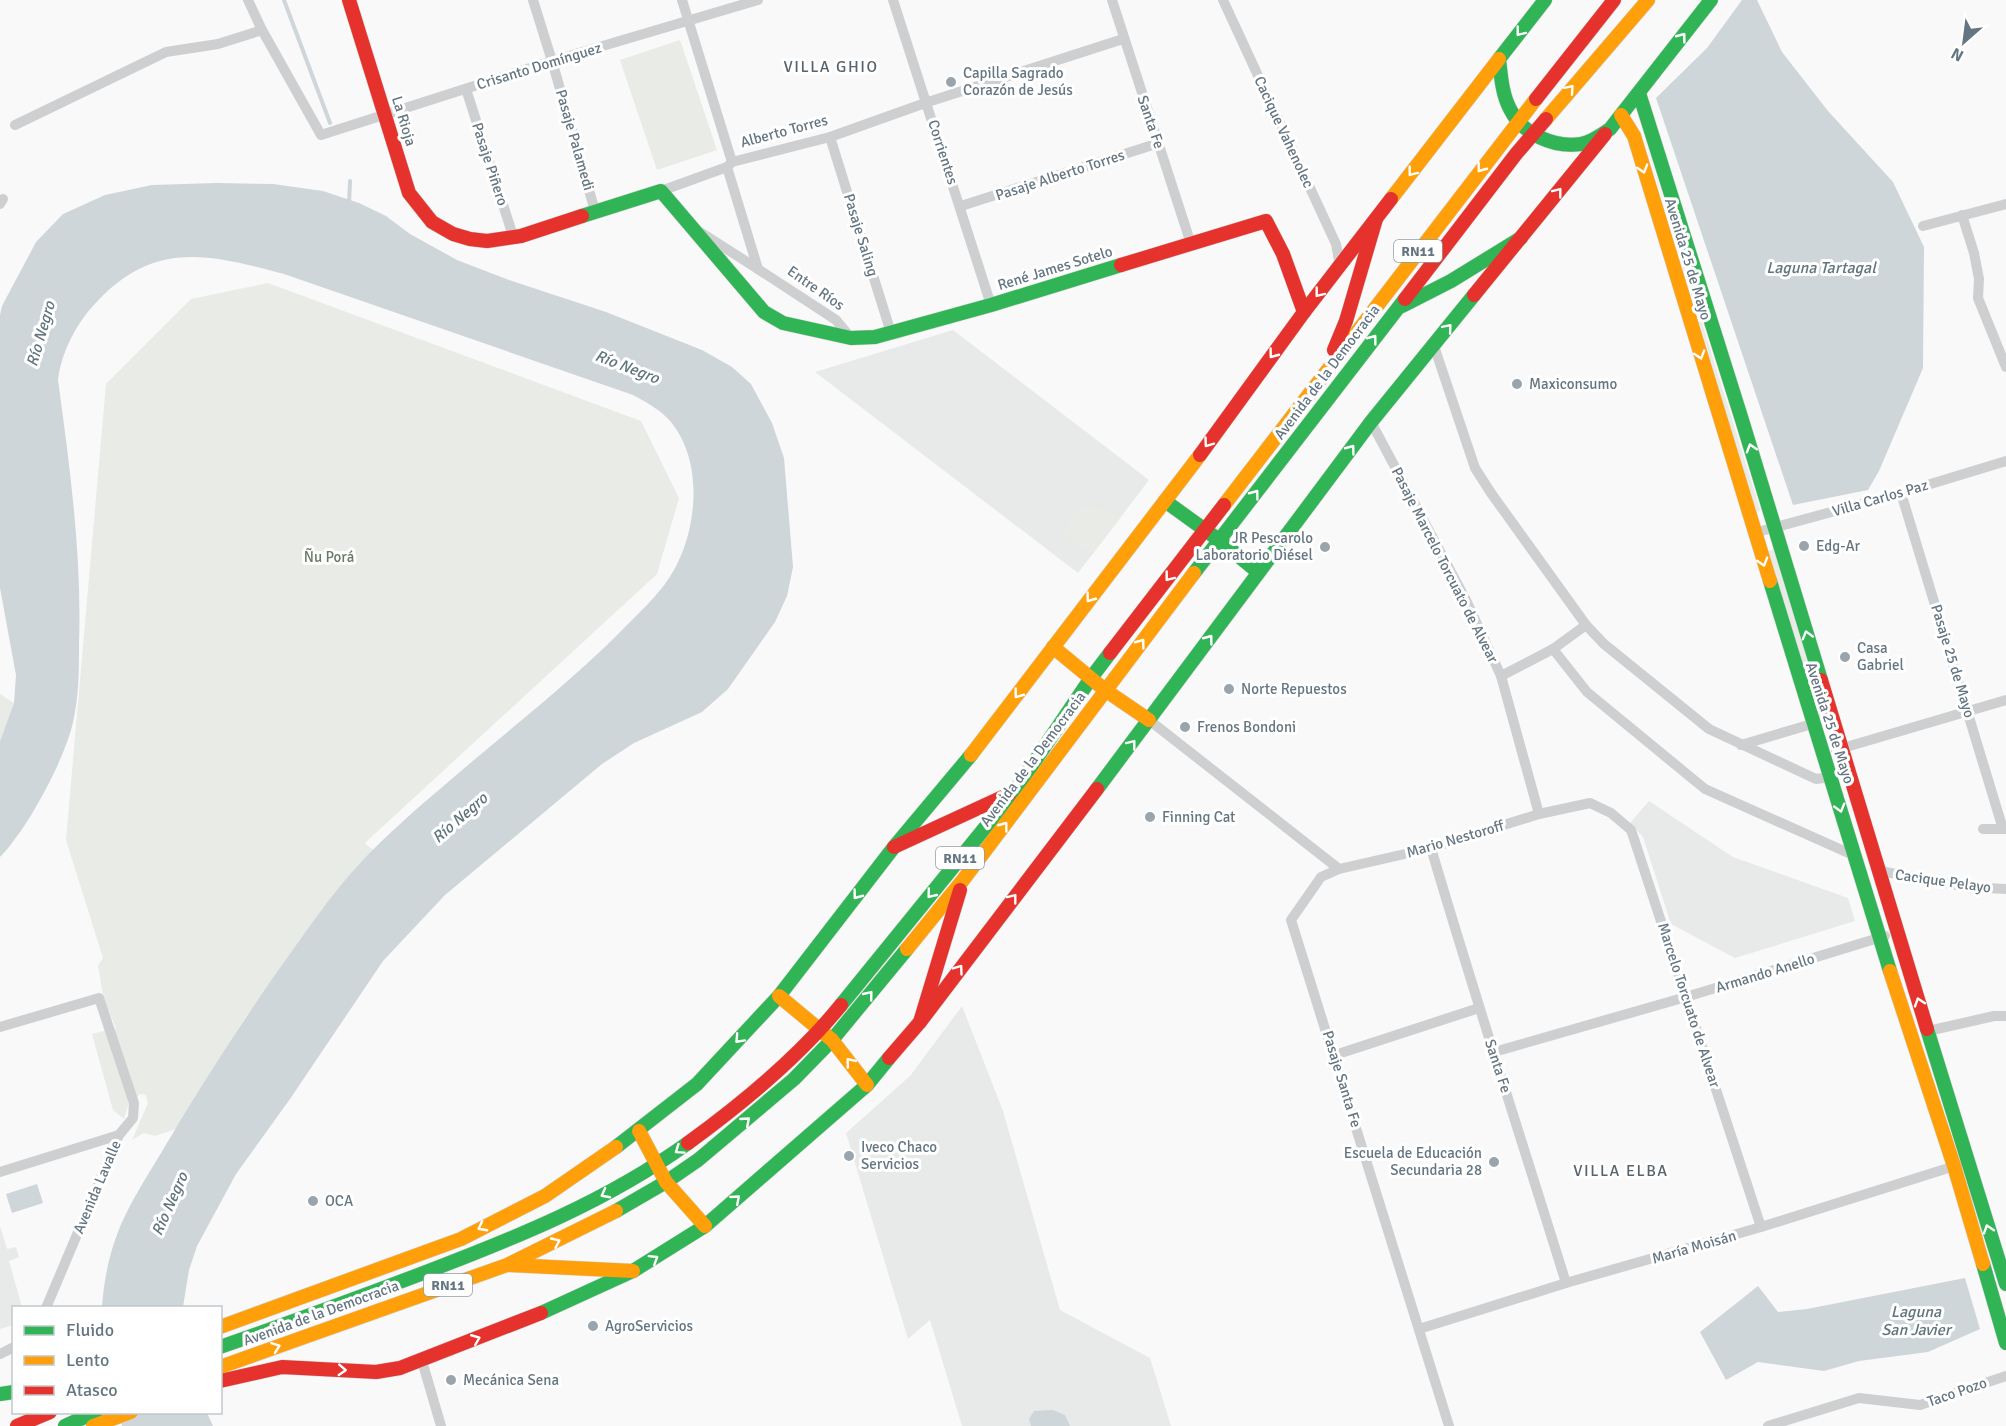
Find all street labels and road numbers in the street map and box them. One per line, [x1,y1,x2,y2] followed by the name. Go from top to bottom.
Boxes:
[474,38,604,94] street label: Crisanto Domínguez
[1250,73,1318,191] street label: Cacique Vahenolec
[552,87,598,193] street label: Pasaje Palamedi
[1134,93,1168,151] street label: Santa Fe
[388,94,420,148] street label: La Rioja
[738,111,830,151] street label: Alberto Torres
[924,117,962,187] street label: Corrientes
[468,120,512,208] street label: Pasaje Piñero
[993,146,1127,204] street label: Pasaje Alberto Torres
[840,192,882,279] street label: Pasaje Saling
[1661,196,1715,322] street label: Avenida 25 de Mayo
[1394,240,1442,262] road number: RN11
[995,242,1115,294] street label: René James Sotelo
[784,262,848,314] street label: Entre Ríos
[1270,301,1384,443] street label: Avenida de la Democracia
[1388,464,1503,666] street label: Pasaje Marcelo Torcuato de Alvear
[1830,476,1930,520] street label: Villa Carlos Paz
[1927,602,1979,720] street label: Pasaje 25 de Mayo
[1802,660,1858,786] street label: Avenida 25 de Mayo
[976,688,1090,830] street label: Avenida de la Democracia
[1404,816,1507,861] street label: Mario Nestoroff
[936,847,984,869] road number: RN11
[1894,865,1992,897] street label: Cacique Pelayo
[1654,920,1724,1090] street label: Marcelo Torcuato de Alvear
[1713,949,1817,997] street label: Armando Anello
[1319,1028,1365,1130] street label: Pasaje Santa Fe
[1481,1037,1515,1095] street label: Santa Fe
[69,1138,125,1236] street label: Avenida Lavalle
[1650,1226,1738,1268] street label: María Moisán
[424,1274,472,1296] road number: RN11
[241,1276,401,1350] street label: Avenida de la Democracia
[1925,1373,1989,1411] street label: Taco Pozo

